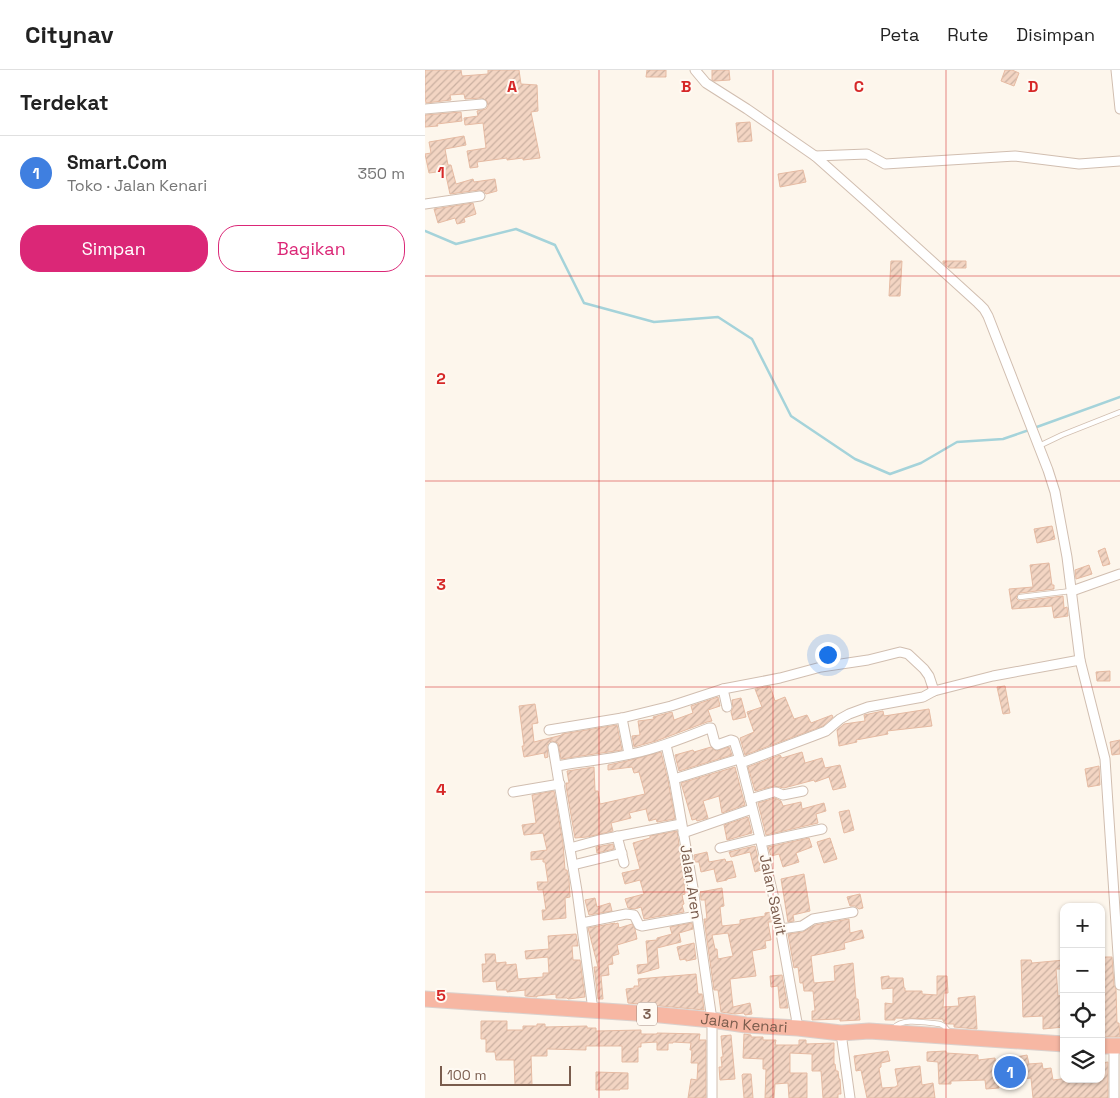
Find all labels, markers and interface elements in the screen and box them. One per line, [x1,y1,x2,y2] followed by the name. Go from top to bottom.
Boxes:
[25,19,114,50] text: Citynav
[880,23,919,46] text: Peta
[947,23,988,46] text: Rute
[1016,23,1095,46] text: Disimpan
[507,76,517,97] text: A
[681,76,691,97] text: B
[854,76,864,97] text: C
[1028,76,1038,97] text: D
[20,89,109,116] text: Terdekat
[67,150,167,175] text: Smart.Com
[437,162,445,183] text: 1
[32,163,40,184] text: 1
[358,163,405,184] text: 350 m
[67,175,207,196] text: Toko · Jalan Kenari
[20,225,208,272] button: Simpan
[218,225,405,272] button: Bagikan
[436,368,446,389] text: 2
[436,574,446,595] text: 3
[815,642,841,668] your location
[436,779,446,800] text: 4
[676,843,707,921] street label: Jalan Aren
[756,852,791,937] street label: Jalan Sawit
[1060,903,1105,1083] map controls
[1060,903,1105,948] button: +
[1060,948,1105,993] button: −
[436,985,446,1006] text: 5
[1060,993,1105,1038] button: locate
[637,1002,657,1026] road number: 3
[700,1009,788,1036] street label: Jalan Kenari
[1060,1038,1105,1083] button: layers
[994,1053,1026,1091] pin: 1
[440,1063,571,1086] scale bar
[447,1066,486,1084] text: 100 m

